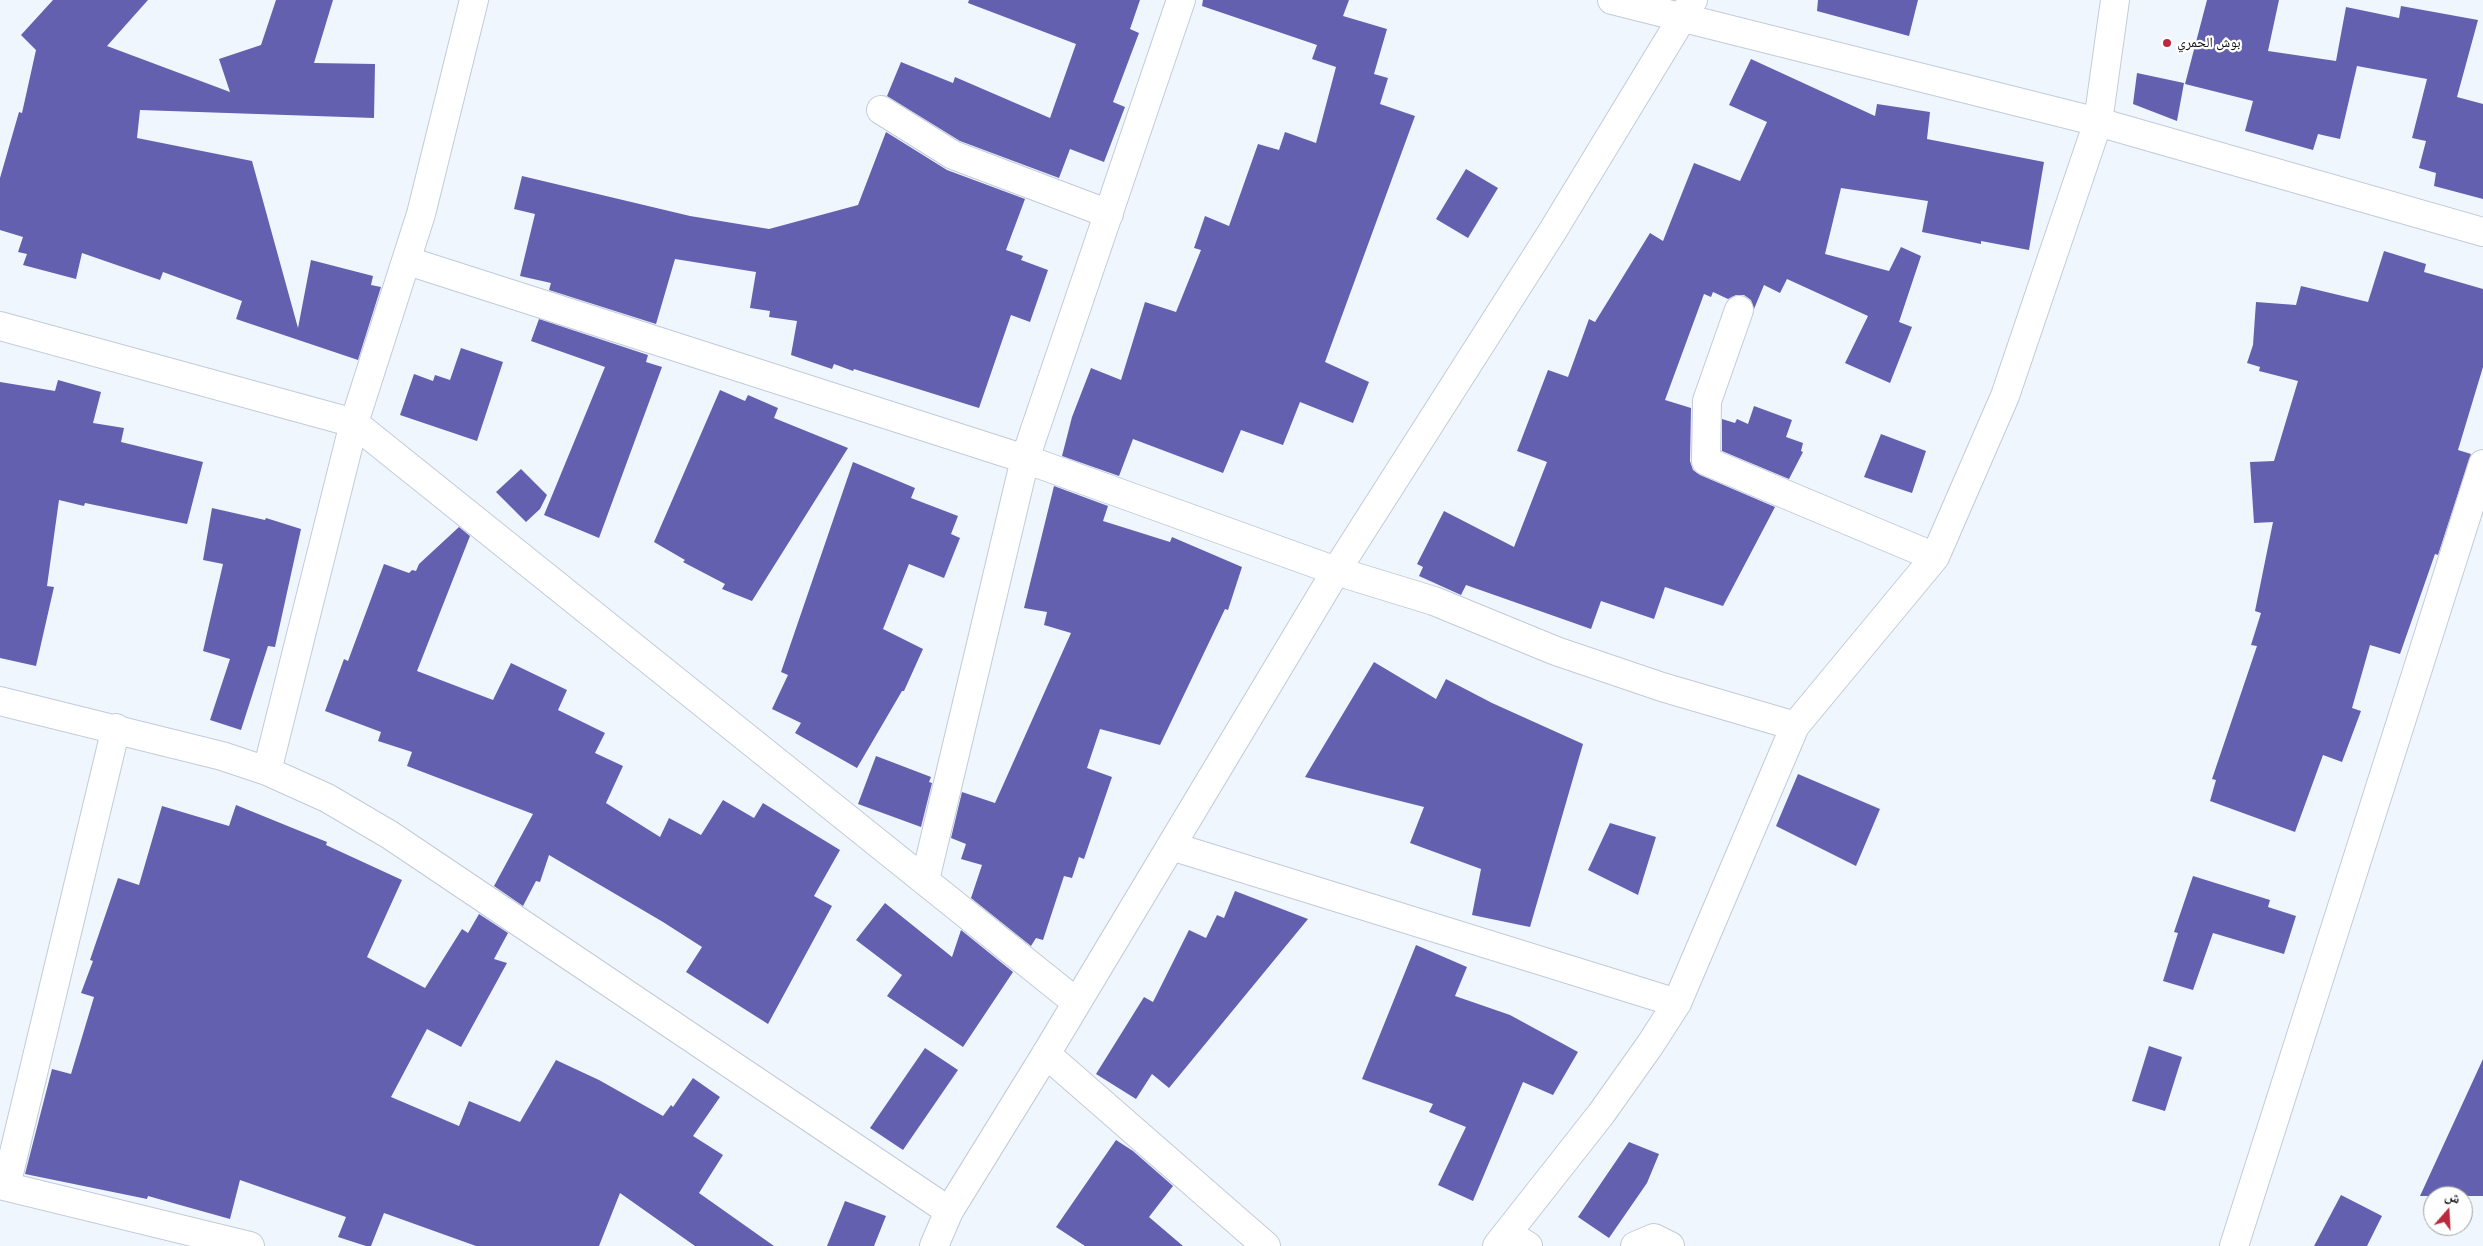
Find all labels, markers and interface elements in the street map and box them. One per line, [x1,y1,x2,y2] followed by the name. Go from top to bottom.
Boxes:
[2177,35,2241,51] place label: بوش الحمري
[2161,37,2173,49] marker: بوش الحمري
[2423,1186,2473,1236] north arrow
[2443,1187,2463,1208] text: ش

